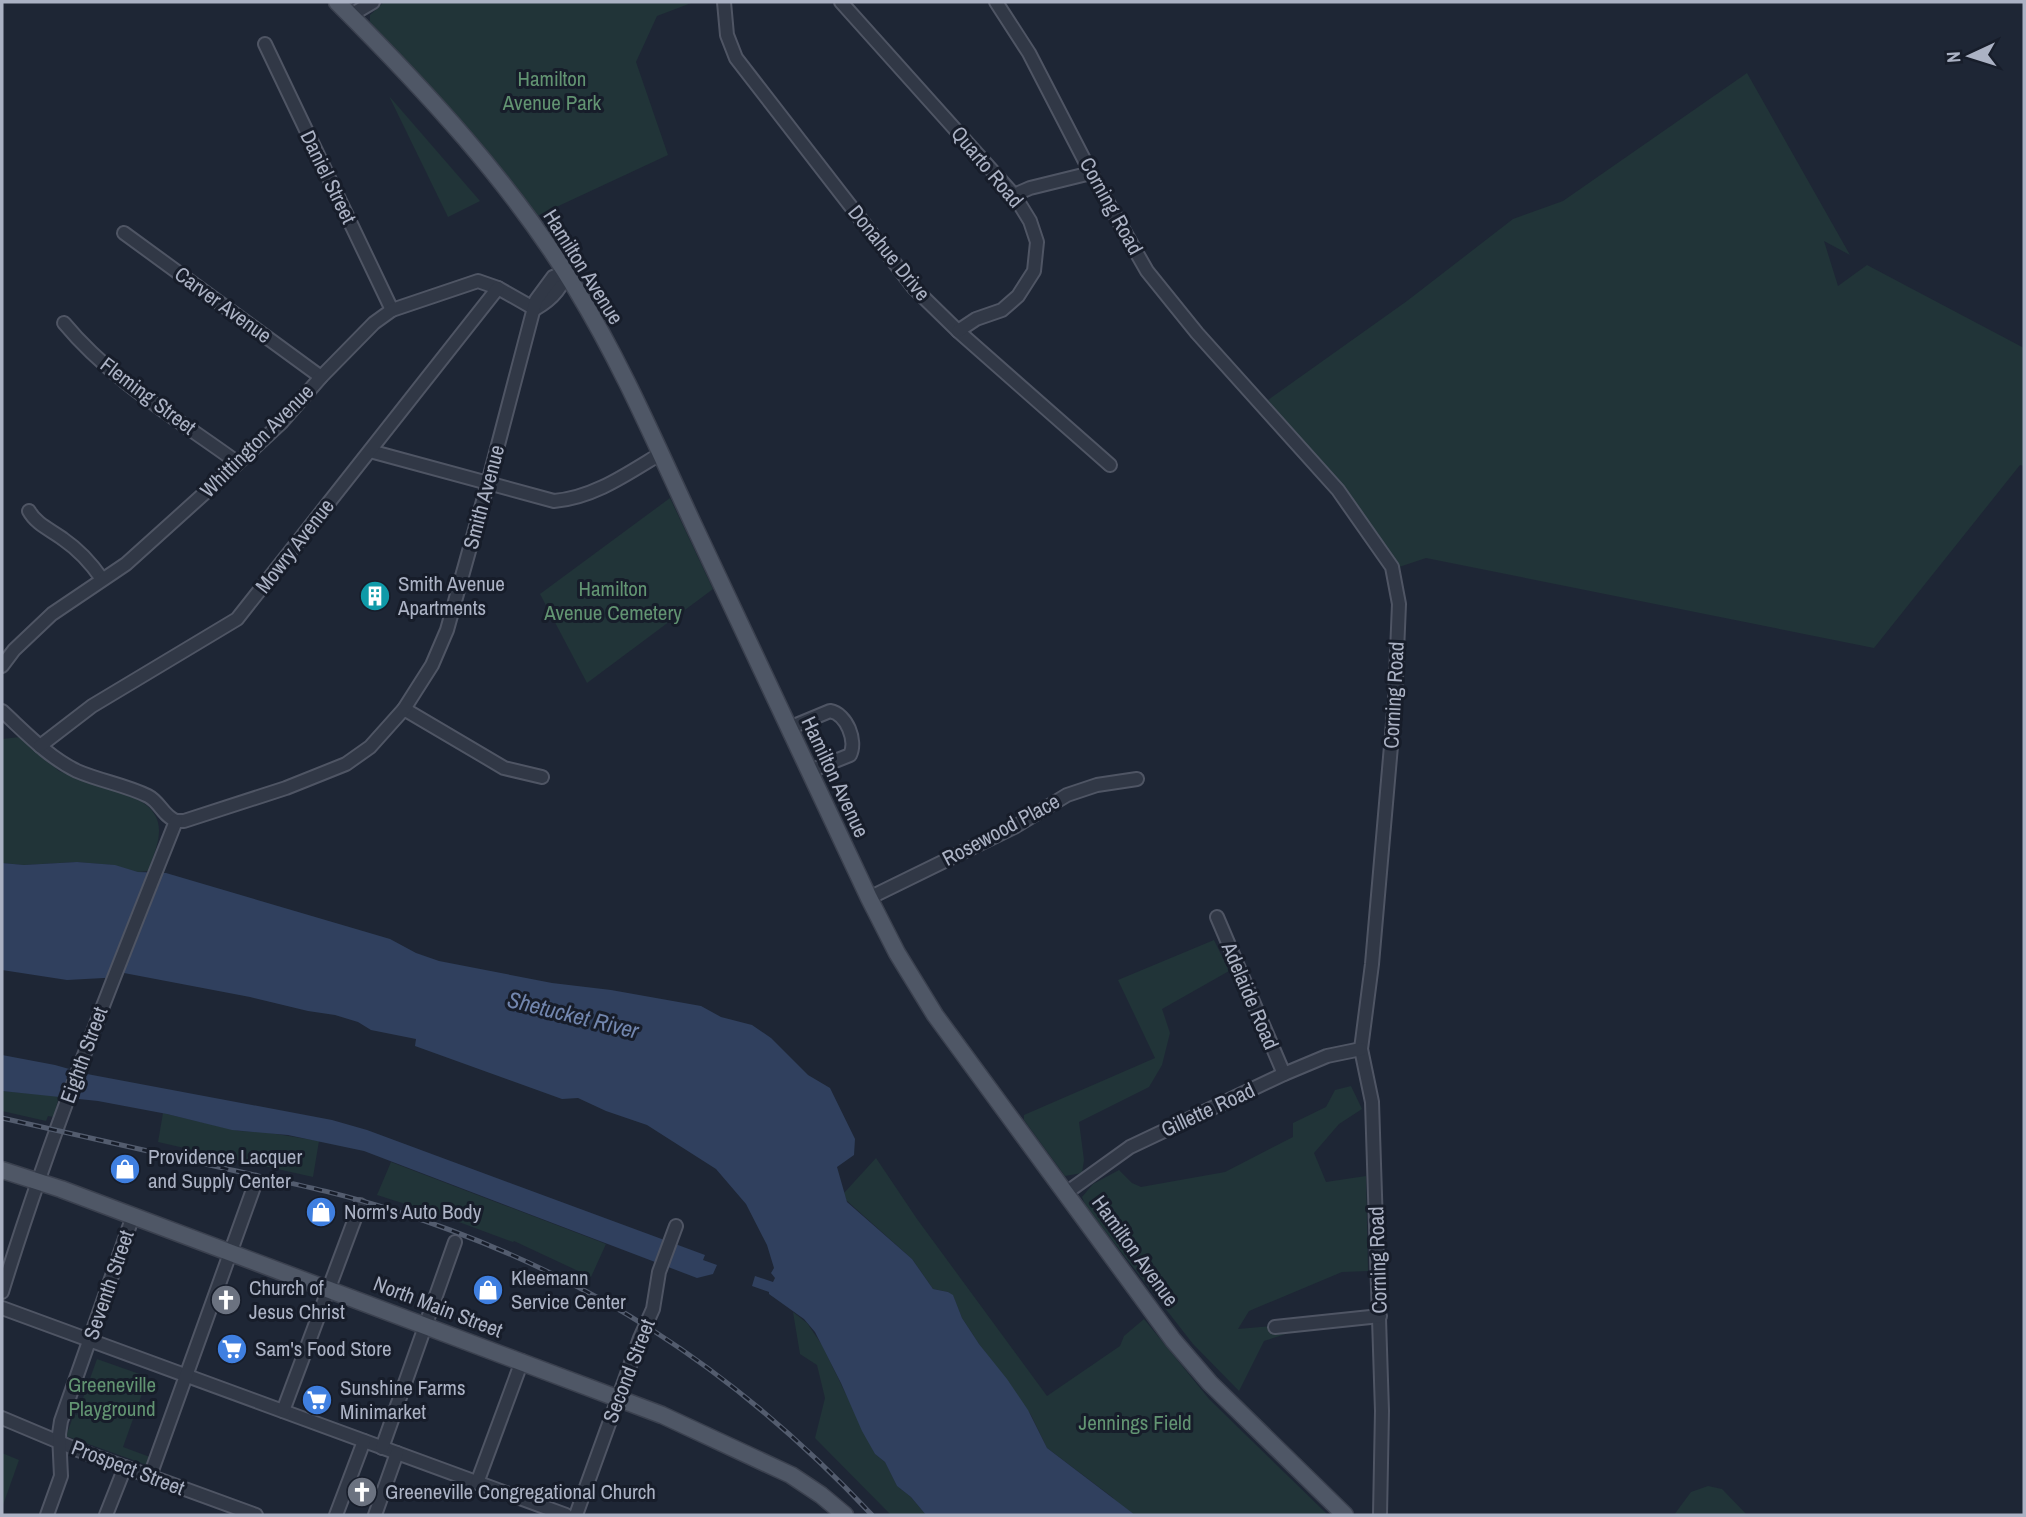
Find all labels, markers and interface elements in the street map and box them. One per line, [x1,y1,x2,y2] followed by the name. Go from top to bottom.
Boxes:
[1935,21,2005,91] north arrow
[1940,51,1966,64] text: N
[502,64,602,117] park label: Hamilton Avenue Park
[945,120,1030,214] street label: Quarto Road
[293,125,364,228] street label: Daniel Street
[1073,152,1150,260] street label: Corning Road
[842,199,937,307] street label: Donahue Drive
[536,204,630,330] street label: Hamilton Avenue
[169,259,278,350] street label: Carver Avenue
[94,350,202,441] street label: Fleming Street
[193,377,320,504] street label: Whittington Avenue
[456,441,511,552] street label: Smith Avenue
[249,492,341,599] street label: Mowry Avenue
[397,569,505,622] place label: Smith Avenue Apartments
[543,574,682,627] park label: Hamilton Avenue Cemetery
[358,579,392,613] building icon: Smith Avenue Apartments
[1376,641,1411,749] street label: Corning Road
[795,711,876,842] street label: Hamilton Avenue
[937,786,1065,873] street label: Rosewood Place
[1214,937,1286,1054] street label: Adelaide Road
[504,983,643,1046] water label: Shetucket River
[53,1002,114,1107] street label: Eighth Street
[1156,1075,1259,1144] street label: Gillette Road
[148,1142,302,1195] place label: Providence Lacquer and Supply Center
[108,1152,142,1186] shop icon: Providence Lacquer and Supply Center
[1085,1189,1186,1312] street label: Hamilton Avenue
[304,1195,338,1229] shop icon: Norm's Auto Body
[344,1197,482,1226] place label: Norm's Auto Body
[1361,1206,1394,1314] street label: Corning Road
[76,1226,141,1343] street label: Seventh Street
[511,1263,626,1316] place label: Kleemann Service Center
[370,1269,507,1344] street label: North Main Street
[249,1273,345,1326] place label: Church of Jesus Christ
[471,1273,505,1307] shop icon: Kleemann Service Center
[209,1283,243,1317] church icon: Church of Jesus Christ
[595,1314,662,1427] street label: Second Street
[215,1332,249,1366] supermarket icon: Sam's Food Store
[255,1334,391,1363] place label: Sam's Food Store
[68,1370,156,1423] park label: Greeneville Playground
[340,1373,466,1426] place label: Sunshine Farms Minimarket
[300,1383,334,1417] supermarket icon: Sunshine Farms Minimarket
[1079,1408,1191,1437] park label: Jennings Field
[68,1433,189,1502] street label: Prospect Street
[345,1475,379,1509] church icon: Greeneville Congregational Church
[385,1477,656,1506] place label: Greeneville Congregational Church

